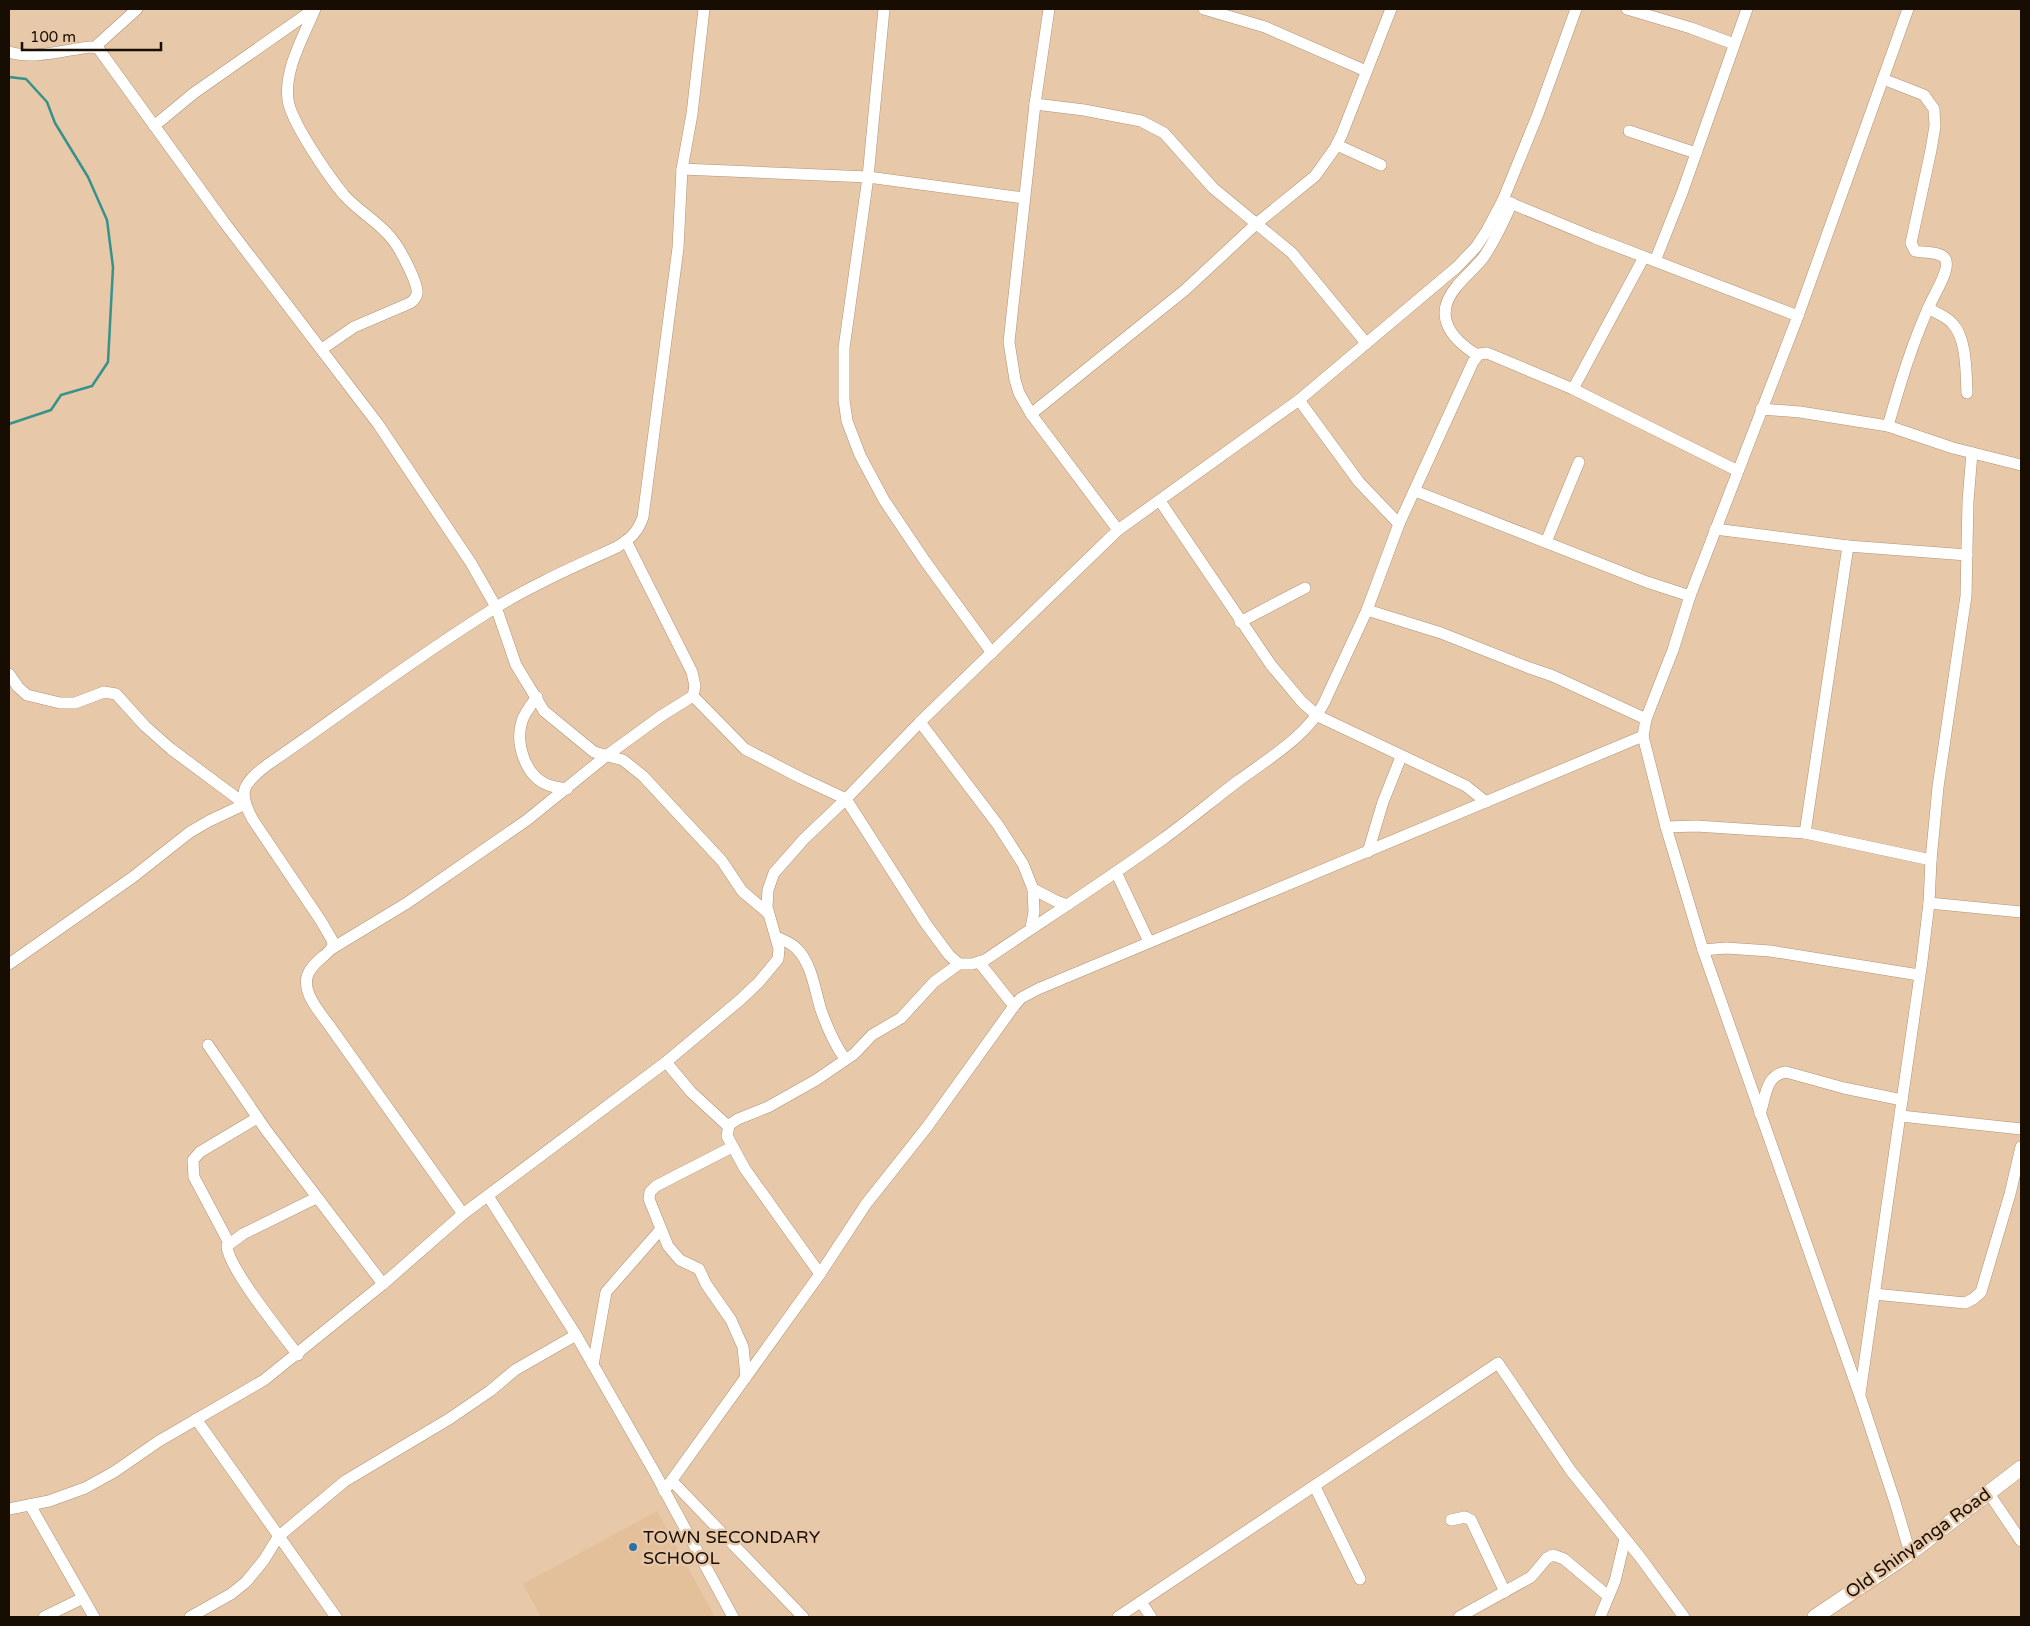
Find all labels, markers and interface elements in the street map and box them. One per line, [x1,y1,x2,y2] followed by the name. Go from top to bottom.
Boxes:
[22,20,161,52] scale bar
[30,28,76,46] text: 100 m
[1841,1483,1995,1603] street label: Old Shinyanga Road
[643,1526,821,1569] place label: TOWN SECONDARY SCHOOL
[627,1541,639,1553] marker: TOWN SECONDARY SCHOOL

